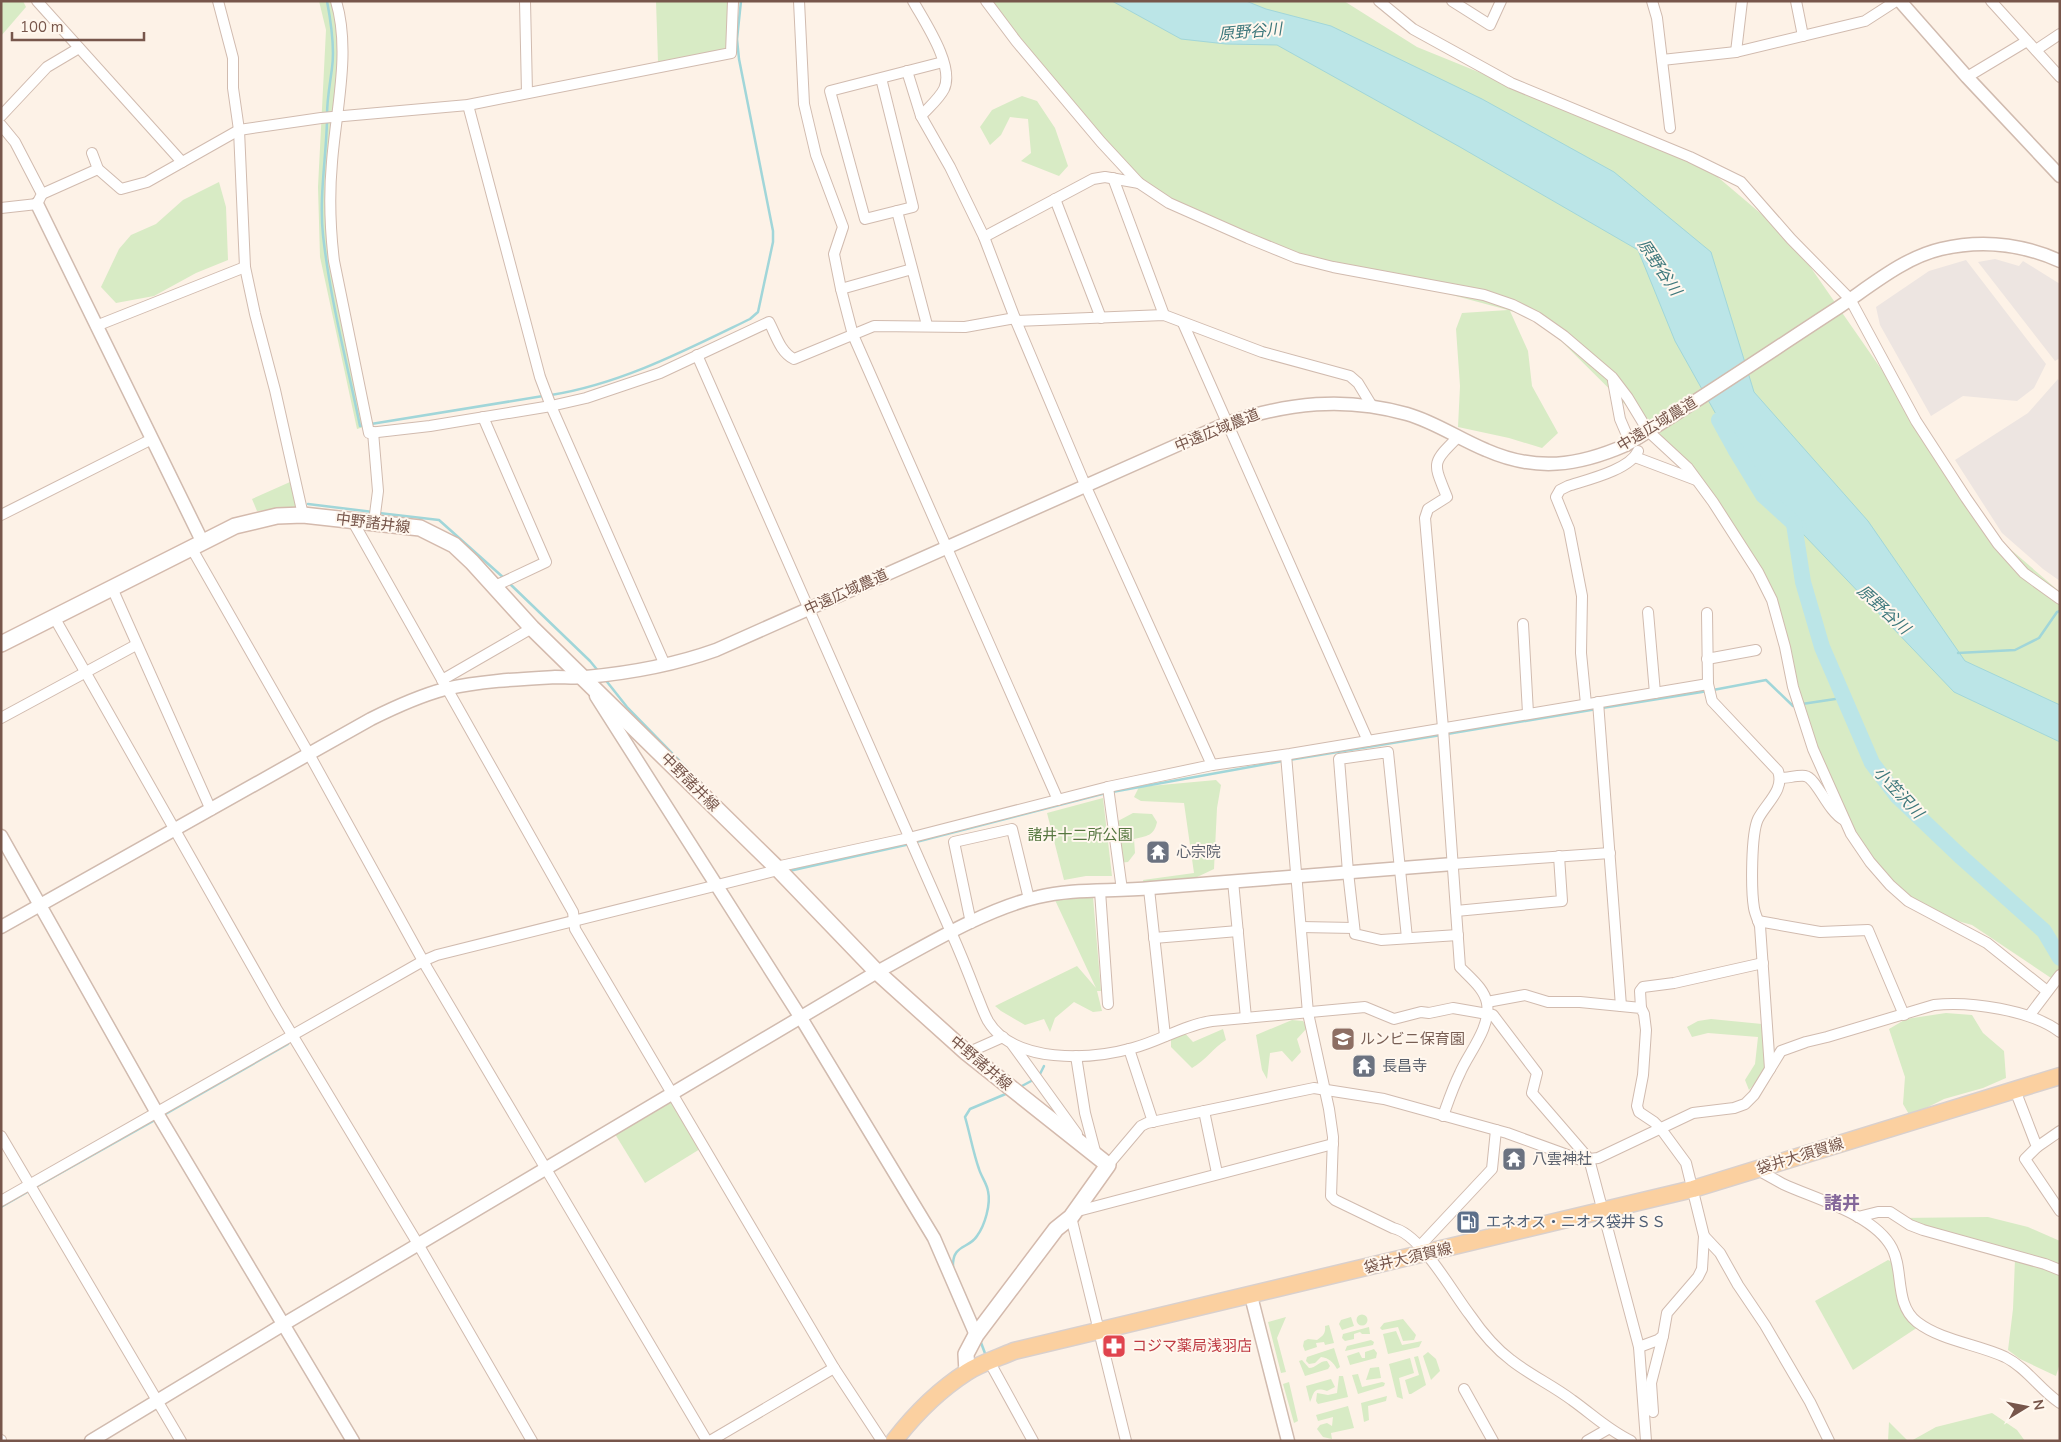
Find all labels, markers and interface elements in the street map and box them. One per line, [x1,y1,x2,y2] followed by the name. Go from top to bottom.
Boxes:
[12,10,145,42] scale bar
[20,17,64,37] text: 100 m
[1217,18,1285,46] water label: 原野谷川
[1632,235,1687,302] water label: 原野谷川
[1613,392,1701,456] street label: 中遠広域農道
[1172,404,1262,456] street label: 中遠広域農道
[335,509,411,537] street label: 中野諸井線
[801,565,891,619] street label: 中遠広域農道
[1852,580,1916,641] water label: 原野谷川
[656,748,724,816] street label: 中野諸井線
[1868,762,1929,825] water label: 小笠沢川
[1027,825,1133,845] park label: 諸井十二所公園
[1145,839,1171,865] temple icon: 心宗院
[1176,842,1221,862] place label: 心宗院
[1330,1026,1356,1052] school or university icon: ルンビニ保育園
[1360,1029,1465,1049] place label: ルンビニ保育園
[946,1031,1016,1095] street label: 中野諸井線
[1351,1053,1377,1079] temple icon: 長昌寺
[1382,1056,1427,1076] place label: 長昌寺
[1754,1133,1846,1179] street label: 袋井大須賀線
[1501,1146,1527,1172] temple icon: 八雲神社
[1532,1149,1592,1169] place label: 八雲神社
[1824,1191,1860,1215] district label: 諸井
[1455,1209,1481,1235] fuel station icon: エネオス・ニオス袋井ＳＳ
[1486,1212,1666,1232] place label: エネオス・ニオス袋井ＳＳ
[1362,1238,1454,1278] street label: 袋井大須賀線
[1101,1333,1127,1359] pharmacy icon: コジマ薬局浅羽店
[1132,1336,1252,1356] place label: コジマ薬局浅羽店
[2001,1382,2051,1432] north arrow
[2028,1398,2049,1412] text: N

